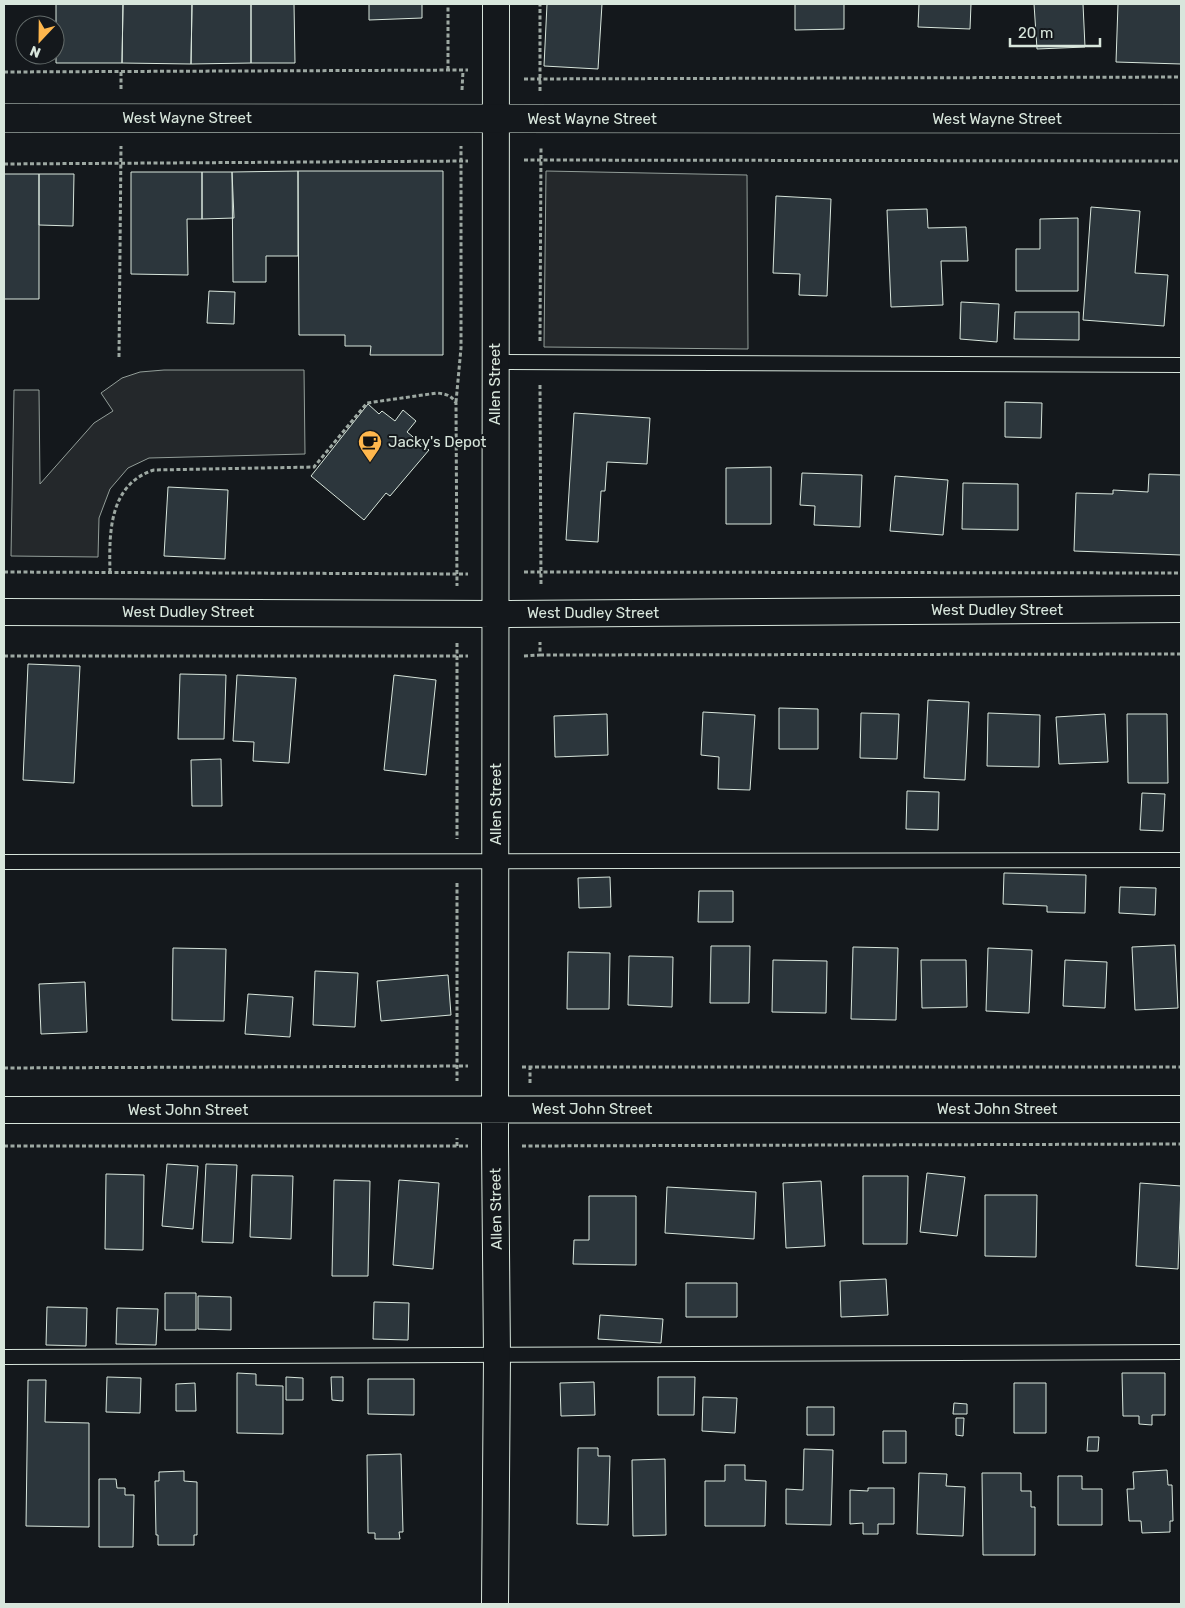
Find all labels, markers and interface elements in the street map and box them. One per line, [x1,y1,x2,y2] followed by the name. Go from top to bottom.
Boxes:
[15,15,65,65] north arrow
[1010,15,1100,47] scale bar
[1018,24,1053,42] text: 20 m
[27,42,43,61] text: N
[122,109,252,127] street label: West Wayne Street
[527,110,657,128] street label: West Wayne Street
[932,110,1062,128] street label: West Wayne Street
[486,343,504,425] street label: Allen Street
[357,429,383,463] cafe icon: Jacky's Depot
[388,433,487,451] place label: Jacky's Depot
[931,601,1063,619] street label: West Dudley Street
[122,603,254,621] street label: West Dudley Street
[527,604,659,622] street label: West Dudley Street
[487,763,505,845] street label: Allen Street
[532,1100,652,1118] street label: West John Street
[937,1100,1057,1118] street label: West John Street
[128,1101,248,1119] street label: West John Street
[486,1168,506,1250] street label: Allen Street

